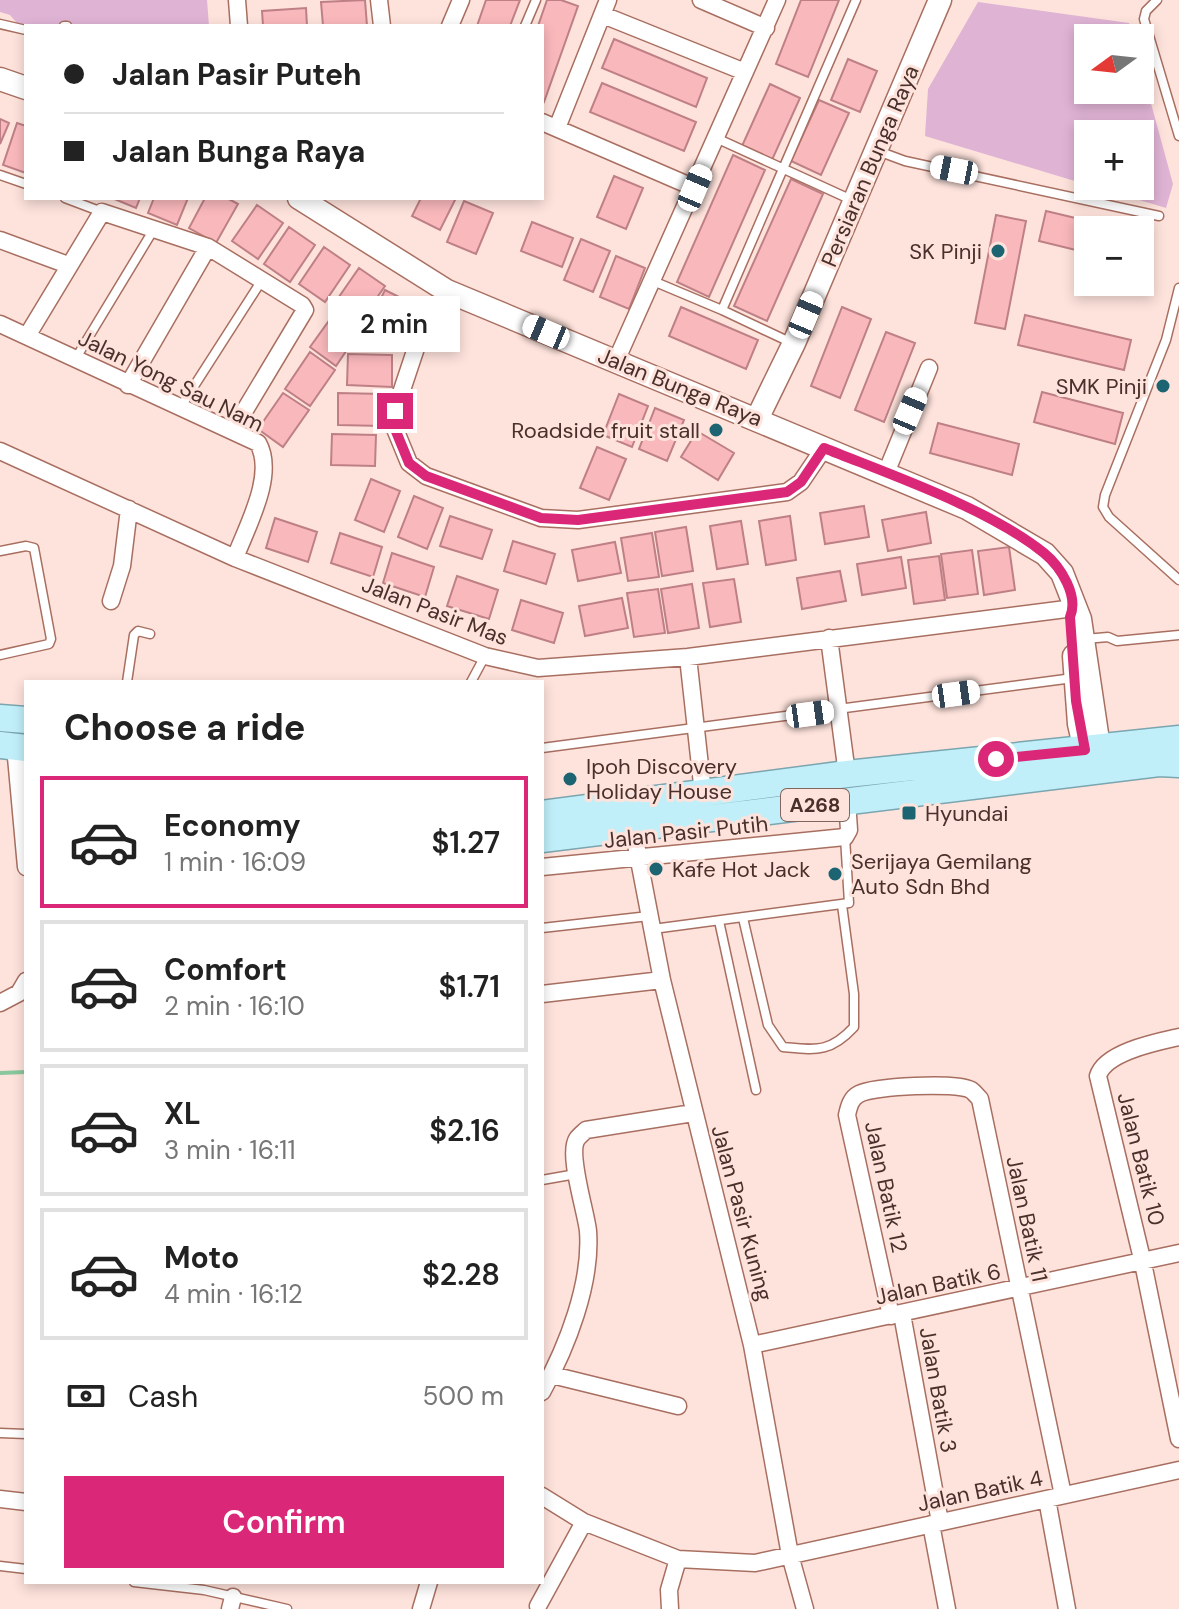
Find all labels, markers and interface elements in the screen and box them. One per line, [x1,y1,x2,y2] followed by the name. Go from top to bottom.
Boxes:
[1074,24,1154,104] north arrow
[1074,24,1154,296] map controls
[112,55,362,94] text: Jalan Pasir Puteh
[814,61,926,271] street label: Persiaran Bunga Raya
[1074,120,1154,200] button: +
[112,132,365,171] text: Jalan Bunga Raya
[928,154,980,186] car
[675,161,715,215] car
[1074,216,1154,296] button: −
[909,237,982,266] place label: SK Pinji
[989,242,1007,260] marker: SK Pinji
[786,288,826,342] car
[329,295,461,351] callout: 2 min
[360,307,428,341] text: 2 min
[519,312,573,352] car
[73,323,269,439] street label: Jalan Yong Sau Nam
[594,341,766,433] street label: Jalan Bunga Raya
[1056,372,1147,401] place label: SMK Pinji
[1154,377,1172,395] marker: SMK Pinji
[890,384,930,438] car
[377,393,413,429] route end
[511,416,700,445] place label: Roadside fruit stall
[707,421,725,439] marker: Roadside fruit stall
[358,570,512,652] street label: Jalan Pasir Mas
[931,679,981,709] car
[785,699,835,729] car
[64,704,305,751] text: Choose a ride
[978,741,1014,777] route start
[586,752,737,806] place label: Ipoh Discovery Holiday House
[561,770,579,788] marker: Ipoh Discovery Holiday House
[781,789,849,821] road number: A268
[925,799,1009,828] place label: Hyundai
[900,804,918,822] marker: Hyundai
[68,806,140,878] icon: car
[164,806,301,845] text: Economy
[603,809,769,855] street label: Jalan Pasir Putih
[431,823,500,862] text: $1.27
[164,845,306,879] text: 1 min · 16:09
[851,847,1032,901] place label: Serijaya Gemilang Auto Sdn Bhd
[672,855,810,884] place label: Kafe Hot Jack
[647,860,665,878] marker: Kafe Hot Jack
[826,865,844,883] marker: Serijaya Gemilang Auto Sdn Bhd
[68,950,140,1022] icon: car
[164,950,287,989] text: Comfort
[439,967,500,1006] text: $1.71
[164,989,305,1023] text: 2 min · 16:10
[1110,1089,1172,1229] street label: Jalan Batik 10
[68,1094,140,1166] icon: car
[164,1094,201,1133] text: XL
[429,1111,500,1150] text: $2.16
[858,1119,914,1255] street label: Jalan Batik 12
[705,1122,779,1304] street label: Jalan Pasir Kuning
[164,1133,296,1167] text: 3 min · 16:11
[1000,1153,1054,1285] street label: Jalan Batik 11
[68,1238,140,1310] icon: car
[164,1238,239,1277] text: Moto
[422,1255,500,1294] text: $2.28
[872,1257,1004,1311] street label: Jalan Batik 6
[164,1277,303,1311] text: 4 min · 16:12
[913,1325,963,1455] street label: Jalan Batik 3
[64,1374,108,1418] icon: cash
[128,1377,198,1416] text: Cash
[422,1379,504,1413] text: 500 m
[915,1464,1045,1518] street label: Jalan Batik 4
[64,1476,504,1568] button: Confirm

